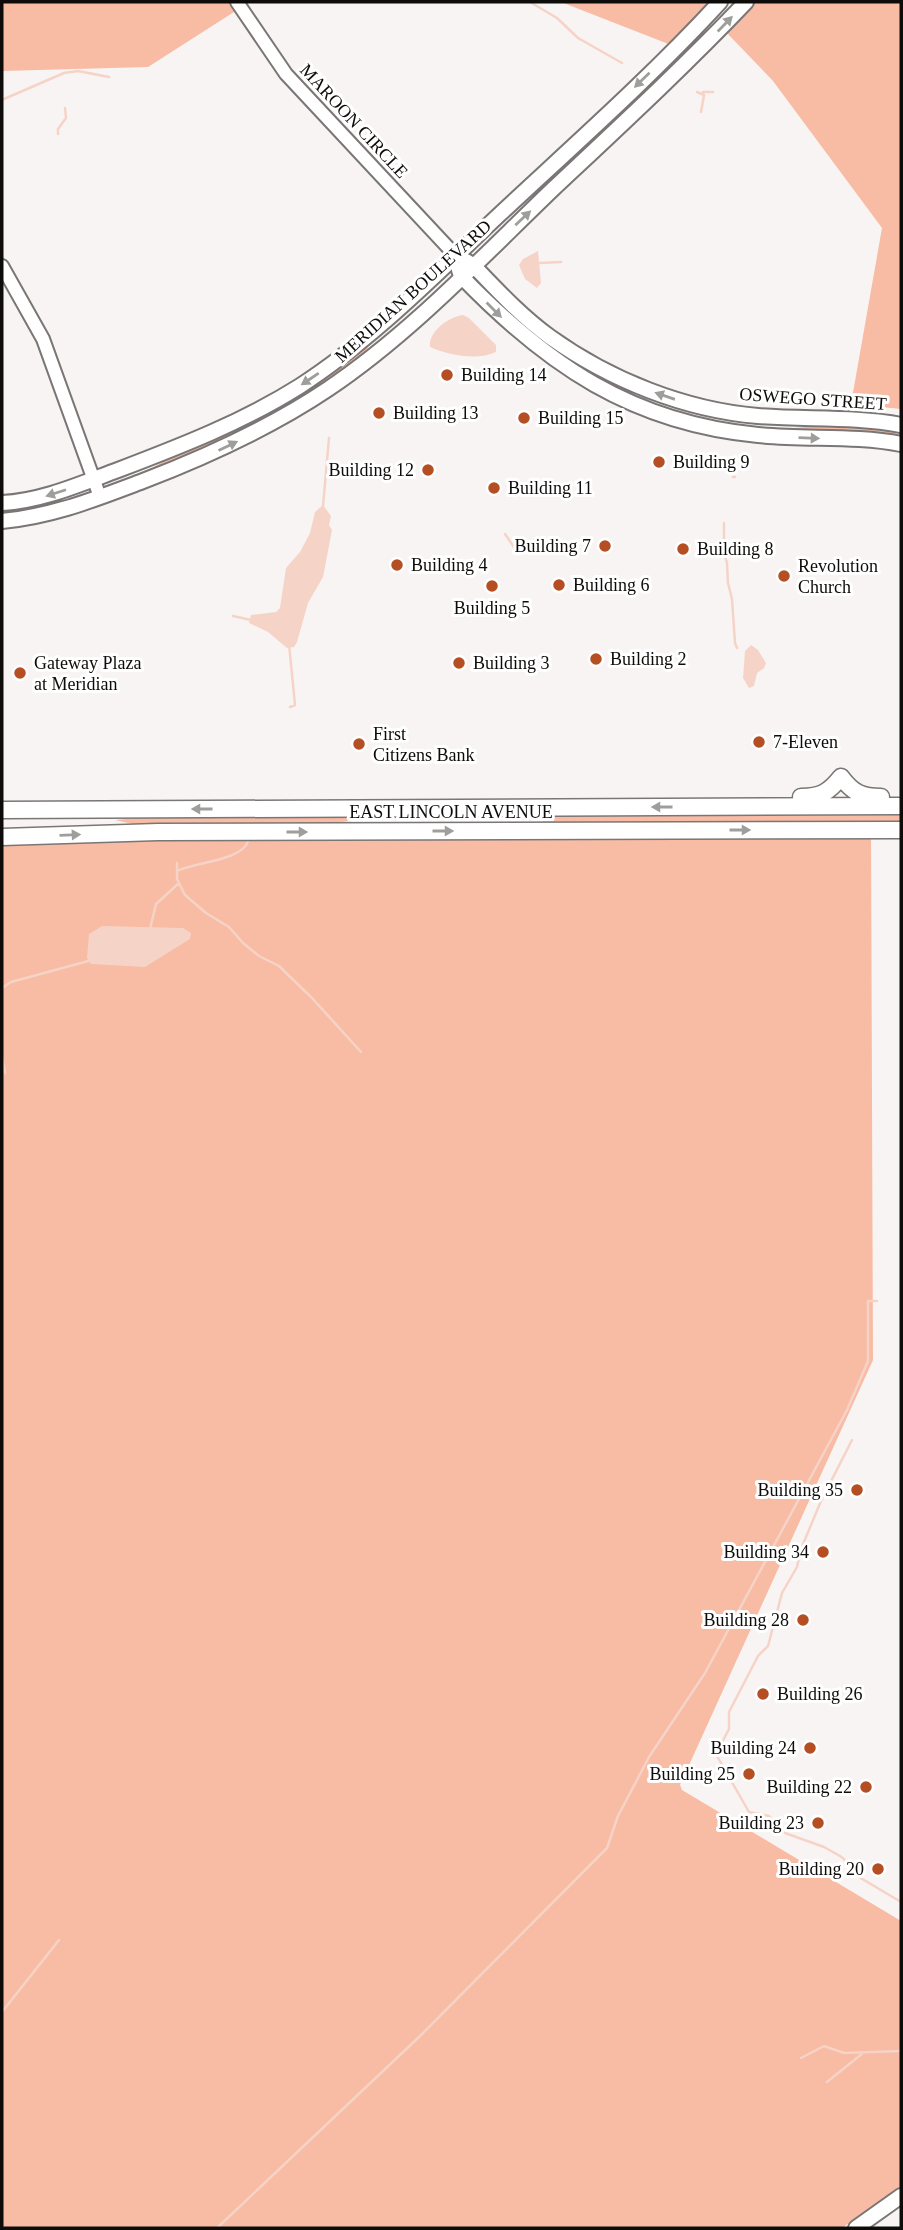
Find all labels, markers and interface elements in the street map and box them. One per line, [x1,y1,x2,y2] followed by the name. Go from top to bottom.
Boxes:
[717,16,733,33] one-way arrow
[296,60,412,182] street label: MAROON CIRCLE
[634,72,651,89] one-way arrow
[514,210,532,226] one-way arrow
[331,216,495,366] street label: MERIDIAN BOULEVARD
[486,301,503,318] one-way arrow
[461,365,547,385] place label: Building 14
[439,367,455,383] marker: Building 14
[301,372,319,386] one-way arrow
[739,384,887,414] street label: OSWEGO STREET
[655,390,676,401] one-way arrow
[393,403,479,423] place label: Building 13
[371,405,387,421] marker: Building 13
[538,408,624,428] place label: Building 15
[516,410,532,426] marker: Building 15
[798,432,820,443] one-way arrow
[218,440,238,452] one-way arrow
[673,452,750,472] place label: Building 9
[651,454,667,470] marker: Building 9
[328,460,414,480] place label: Building 12
[420,462,436,478] marker: Building 12
[508,478,593,498] place label: Building 11
[486,480,502,496] marker: Building 11
[45,488,66,498] one-way arrow
[514,536,591,556] place label: Building 7
[597,538,613,554] marker: Building 7
[697,539,774,559] place label: Building 8
[675,541,691,557] marker: Building 8
[411,555,488,575] place label: Building 4
[798,556,878,597] place label: Revolution Church
[389,557,405,573] marker: Building 4
[776,568,792,584] marker: Revolution Church
[573,575,650,595] place label: Building 6
[551,577,567,593] marker: Building 6
[484,578,500,594] marker: Building 5
[454,598,530,618] place label: Building 5
[610,649,687,669] place label: Building 2
[588,651,604,667] marker: Building 2
[34,653,141,694] place label: Gateway Plaza at Meridian
[473,653,550,673] place label: Building 3
[451,655,467,671] marker: Building 3
[12,665,28,681] marker: Gateway Plaza at Meridian
[373,724,475,765] place label: First Citizens Bank
[773,732,838,752] place label: 7-Eleven
[751,734,767,750] marker: 7-Eleven
[351,736,367,752] marker: First Citizens Bank
[650,801,672,813] one-way arrow
[349,802,553,822] street label: EAST LINCOLN AVENUE
[190,803,212,815] one-way arrow
[730,824,752,836] one-way arrow
[432,825,454,837] one-way arrow
[287,826,309,838] one-way arrow
[59,829,81,840] one-way arrow
[757,1480,843,1500] place label: Building 35
[849,1482,865,1498] marker: Building 35
[723,1542,809,1562] place label: Building 34
[815,1544,831,1560] marker: Building 34
[703,1610,789,1630] place label: Building 28
[795,1612,811,1628] marker: Building 28
[777,1684,863,1704] place label: Building 26
[755,1686,771,1702] marker: Building 26
[710,1738,796,1758] place label: Building 24
[802,1740,818,1756] marker: Building 24
[649,1764,735,1784] place label: Building 25
[741,1766,757,1782] marker: Building 25
[766,1777,852,1797] place label: Building 22
[858,1779,874,1795] marker: Building 22
[718,1813,804,1833] place label: Building 23
[810,1815,826,1831] marker: Building 23
[778,1859,864,1879] place label: Building 20
[870,1861,886,1877] marker: Building 20

